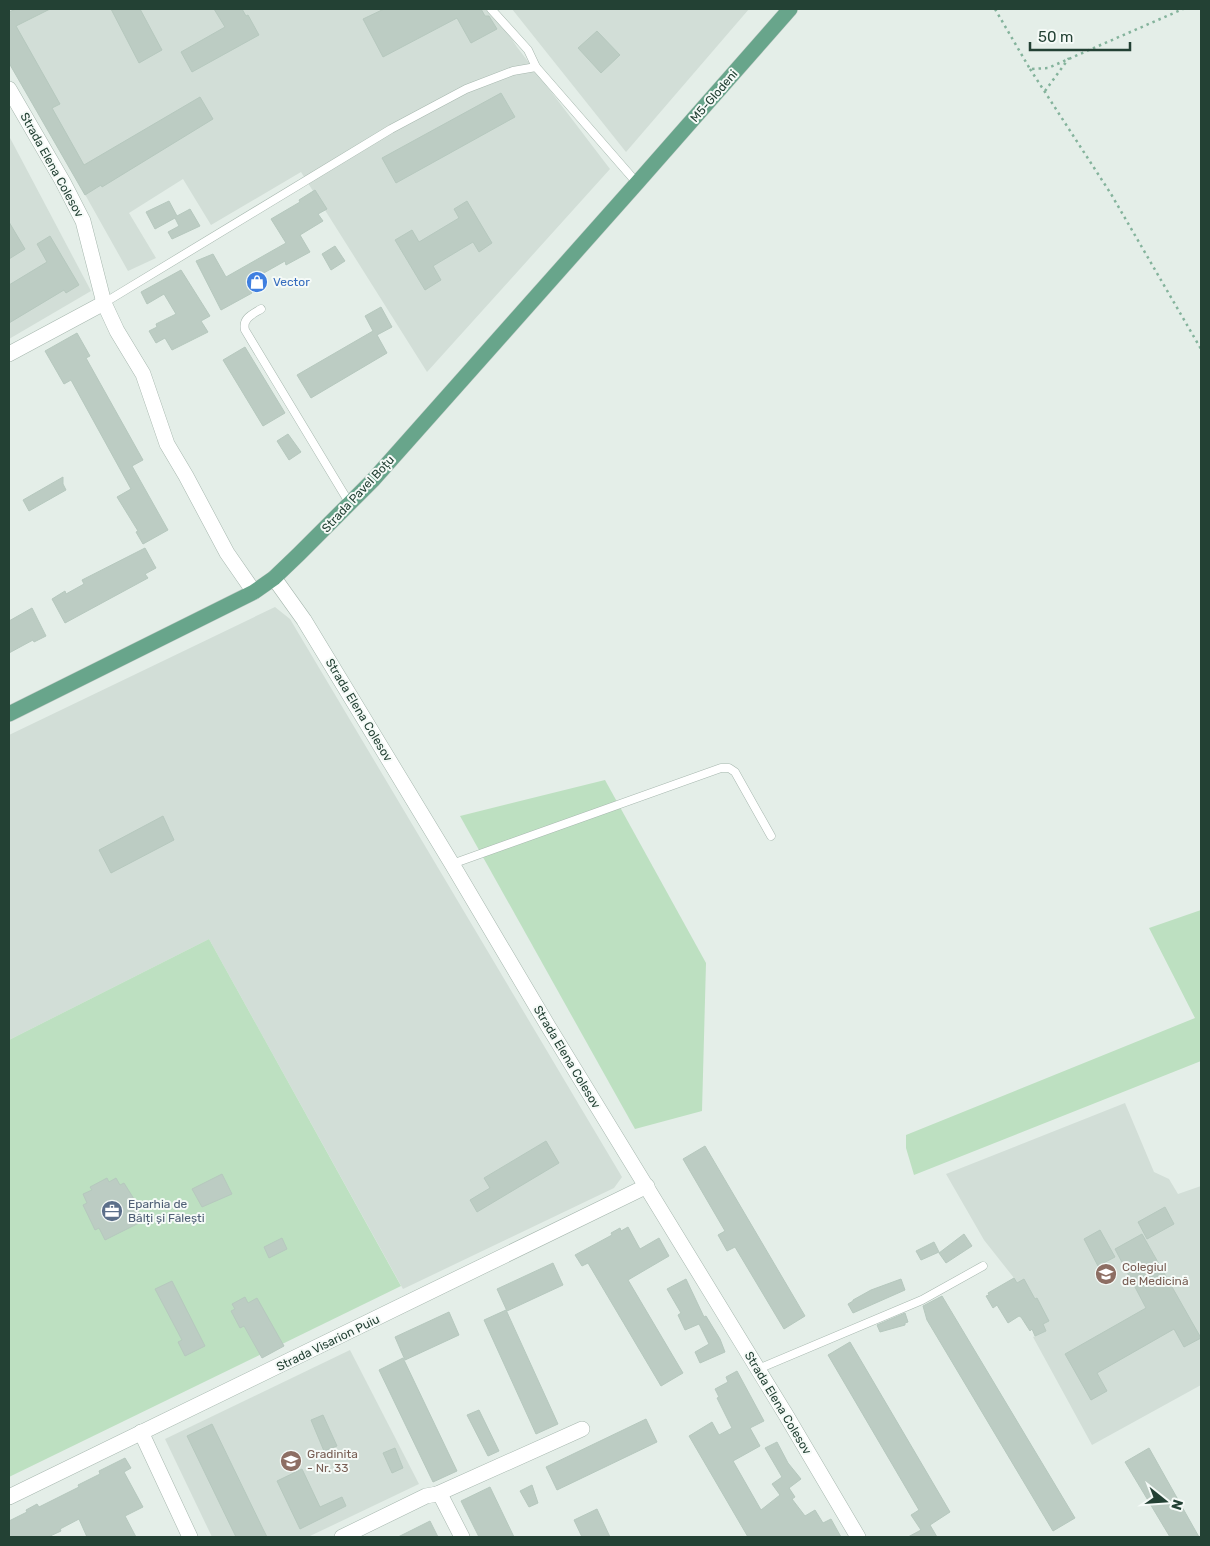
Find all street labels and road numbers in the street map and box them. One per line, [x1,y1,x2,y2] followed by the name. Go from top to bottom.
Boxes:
[688,67,740,125] street label: M5-Glodeni
[17,110,87,220] street label: Strada Elena Colesov
[319,453,397,535] street label: Strada Pavel Boțu
[323,656,395,764] street label: Strada Elena Colesov
[531,1003,603,1111] street label: Strada Elena Colesov
[274,1312,382,1374] street label: Strada Visarion Puiu
[742,1349,814,1457] street label: Strada Elena Colesov

